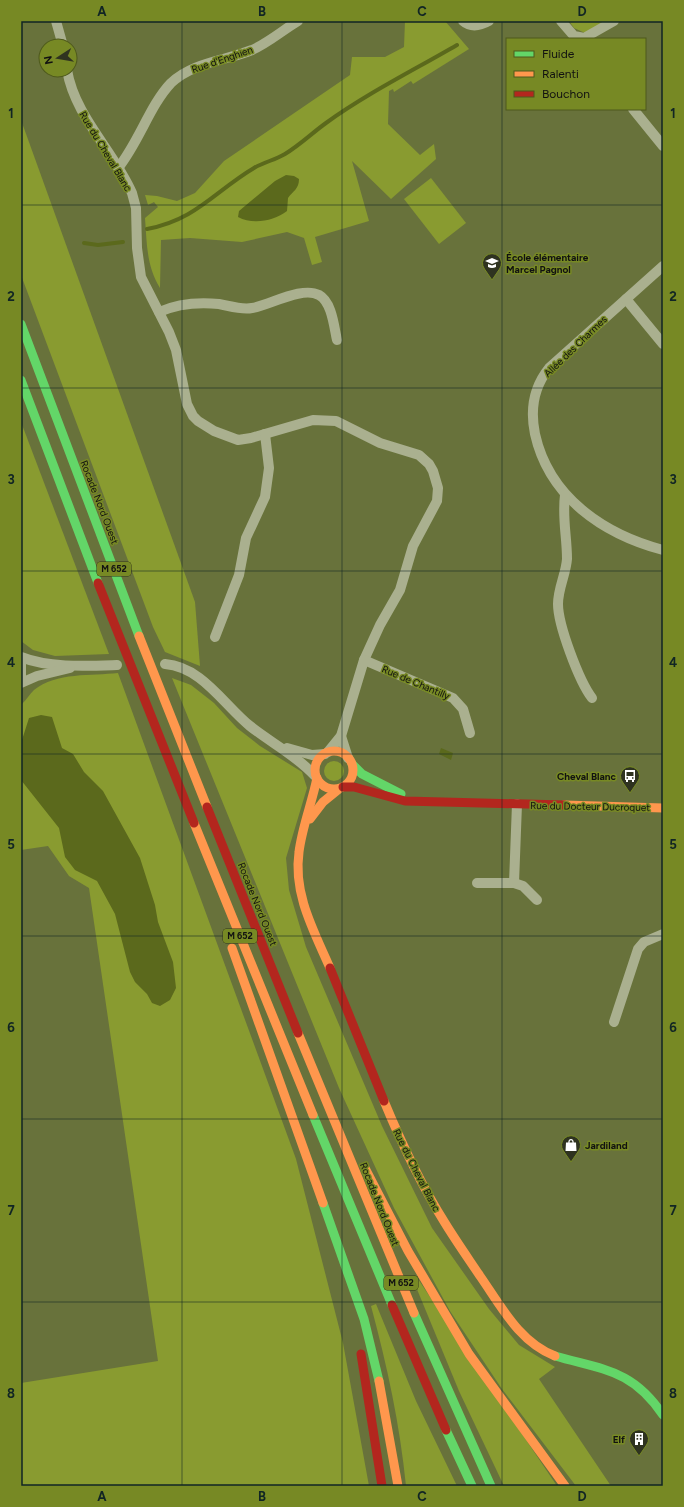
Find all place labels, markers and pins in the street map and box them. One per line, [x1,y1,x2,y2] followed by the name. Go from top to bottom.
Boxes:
[506,251,589,276] place label: École élémentaire Marcel Pagnol
[481,252,503,280] school or university icon: École élémentaire Marcel Pagnol
[619,765,641,793] bus stop icon: Cheval Blanc
[557,770,617,783] place label: Cheval Blanc
[560,1134,582,1162] shop icon: Jardiland
[585,1139,628,1152] place label: Jardiland
[628,1428,650,1456] building icon: Elf
[613,1433,625,1446] place label: Elf

